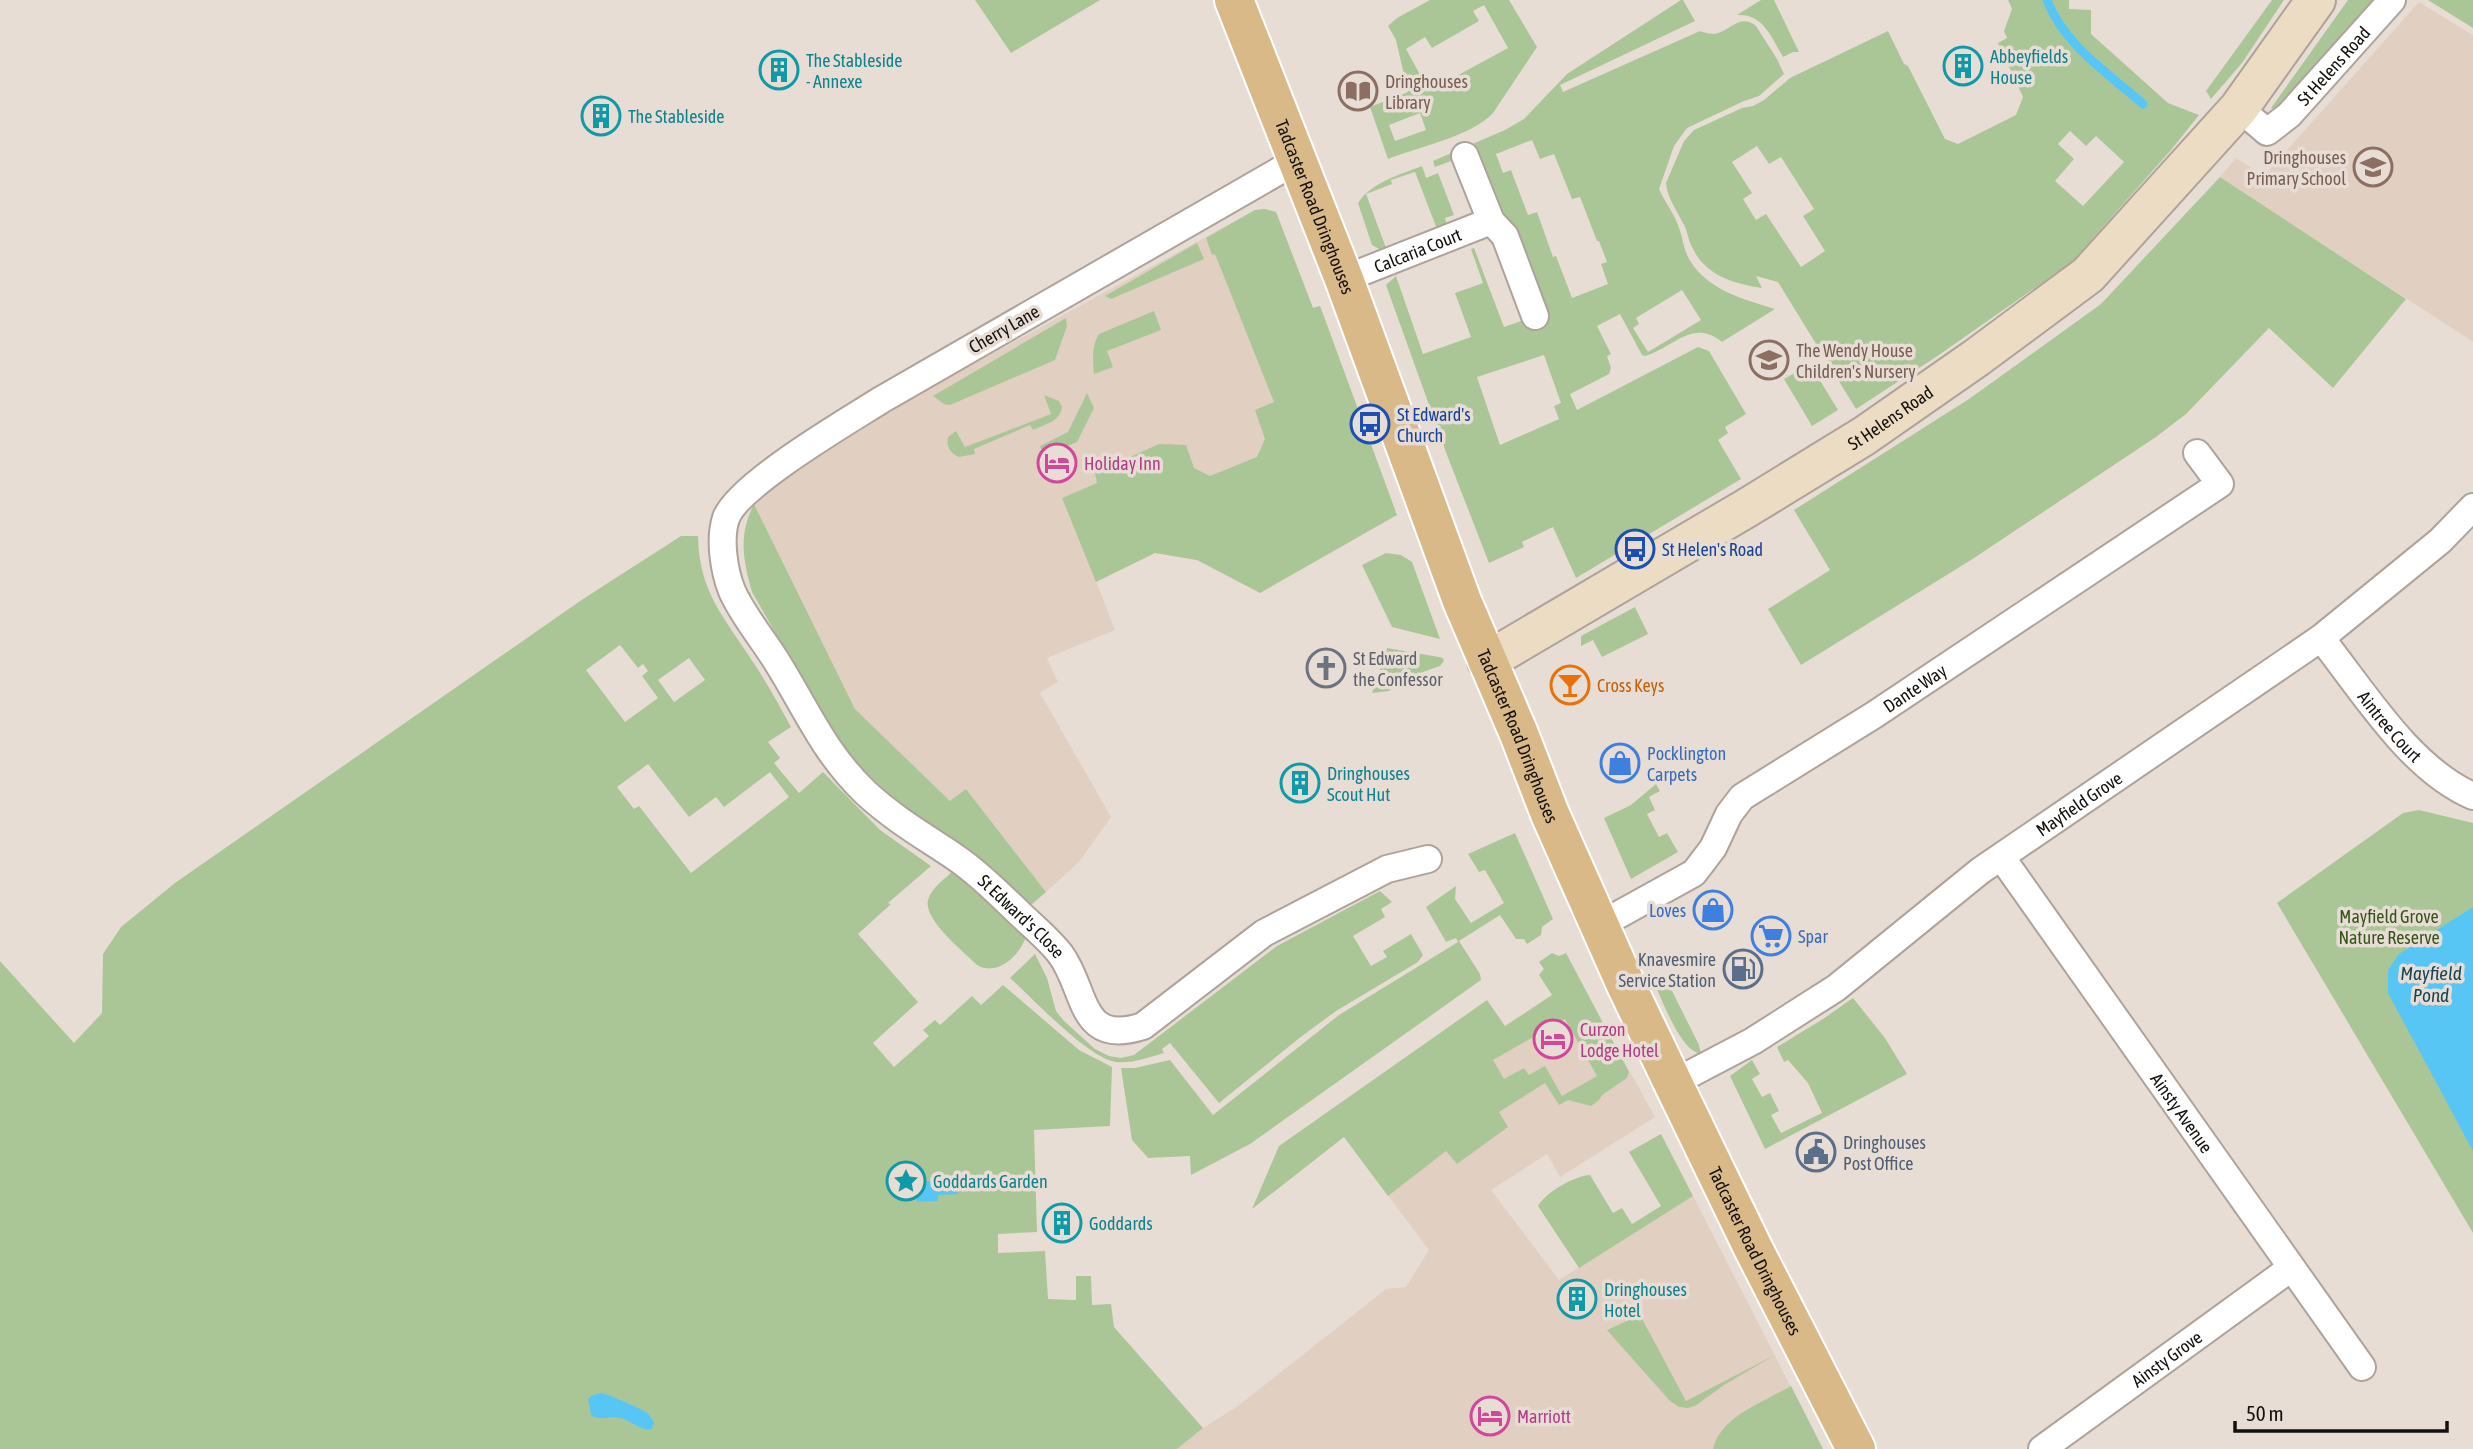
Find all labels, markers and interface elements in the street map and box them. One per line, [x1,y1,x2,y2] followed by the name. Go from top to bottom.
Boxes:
[2293,22,2374,109] street label: St Helens Road
[1942,45,1984,87] building icon: Abbeyfields House
[1990,46,2068,88] place label: Abbeyfields House
[758,49,800,91] building icon: The Stableside - Annexe
[806,50,903,92] place label: The Stableside - Annexe
[1337,70,1379,112] library icon: Dringhouses Library
[1385,71,1468,113] place label: Dringhouses Library
[580,95,622,137] building icon: The Stableside
[628,106,725,127] place label: The Stableside
[1272,116,1359,297] street label: Tadcaster Road Dringhouses
[2352,146,2394,188] school or university icon: Dringhouses Primary School
[2247,147,2346,189] place label: Dringhouses Primary School
[1371,223,1464,277] street label: Calcaria Court
[965,300,1043,358] street label: Cherry Lane
[1748,339,1790,381] school or university icon: The Wendy House Children's Nursery
[1796,340,1916,382] place label: The Wendy House Children's Nursery
[1844,381,1937,454] street label: St Helens Road
[1349,403,1391,445] bus stop icon: St Edward's Church
[1397,404,1471,446] place label: St Edward's Church
[1036,442,1078,484] hotel icon: Holiday Inn
[1084,453,1161,474] place label: Holiday Inn
[1614,528,1656,570] bus stop icon: St Helen's Road
[1662,539,1763,560] place label: St Helen's Road
[1473,646,1563,826] street label: Tadcaster Road Dringhouses
[1305,647,1347,689] church icon: St Edward the Confessor
[1353,648,1443,690] place label: St Edward the Confessor
[1879,659,1950,716] street label: Dante Way
[1549,664,1591,706] bar icon: Cross Keys
[1597,675,1664,696] place label: Cross Keys
[2354,687,2426,766] street label: Aintree Court
[1599,742,1641,784] shop icon: Pocklington Carpets
[1647,743,1726,785] place label: Pocklington Carpets
[1279,762,1321,804] building icon: Dringhouses Scout Hut
[1327,763,1410,805] place label: Dringhouses Scout Hut
[2032,767,2126,840] street label: Mayfield Grove
[974,870,1070,962] street label: St Edward's Close
[1692,889,1734,931] shop icon: Loves
[1649,900,1686,921] place label: Loves
[2338,906,2440,948] park label: Mayfield Grove Nature Reserve
[1750,915,1792,957] supermarket icon: Spar
[1798,926,1828,947] place label: Spar
[1722,948,1764,990] fuel station icon: Knavesmire Service Station
[1618,949,1716,991] place label: Knavesmire Service Station
[2400,962,2462,1006] water label: Mayfield Pond
[1532,1018,1574,1060] hotel icon: Curzon Lodge Hotel
[1580,1019,1659,1061] place label: Curzon Lodge Hotel
[2147,1069,2218,1157] street label: Ainsty Avenue
[1795,1131,1837,1173] public building icon: Dringhouses Post Office
[1843,1132,1926,1174] place label: Dringhouses Post Office
[885,1160,927,1202] place icon: Goddards Garden
[1705,1163,1806,1339] street label: Tadcaster Road Dringhouses
[933,1171,1048,1192] place label: Goddards Garden
[1041,1202,1083,1244] building icon: Goddards
[1089,1213,1153,1234] place label: Goddards
[1556,1278,1598,1320] building icon: Dringhouses Hotel
[1604,1279,1687,1321] place label: Dringhouses Hotel
[2127,1326,2206,1391] street label: Ainsty Grove
[2235,1390,2447,1434] scale bar
[1469,1395,1511,1437] hotel icon: Marriott
[2246,1401,2284,1425] text: 50 m
[1517,1406,1571,1427] place label: Marriott

